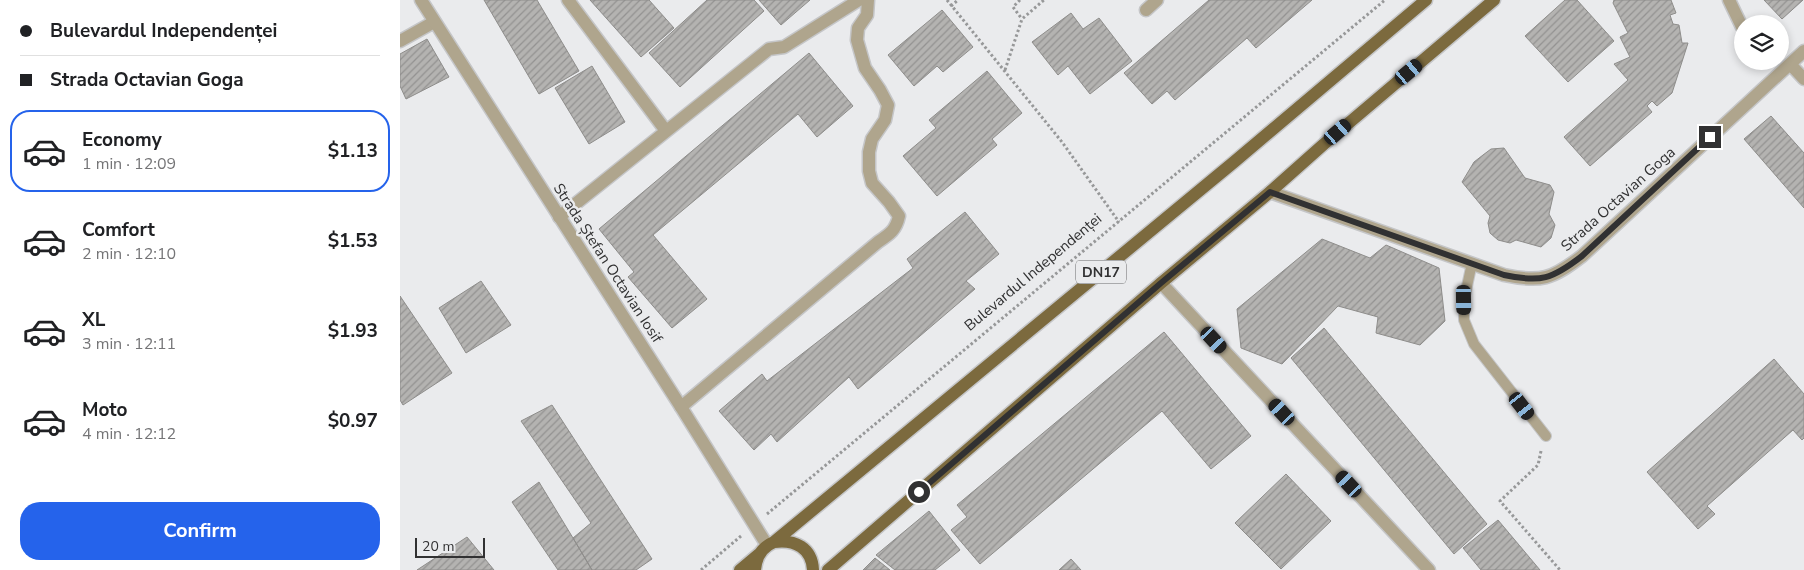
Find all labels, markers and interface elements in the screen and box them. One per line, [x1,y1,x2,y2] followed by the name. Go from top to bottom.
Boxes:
[1734,15,1789,70] map controls
[1734,15,1789,70] button: layers
[50,18,277,44] text: Bulevardul Independenței
[1392,57,1425,87] car
[50,67,244,93] text: Strada Octavian Goga
[1321,116,1354,148] car
[1699,126,1721,148] route end
[82,127,162,153] text: Economy
[22,129,67,174] icon: car
[328,138,378,164] text: $1.13
[1557,142,1679,256] street label: Strada Octavian Goga
[82,153,176,175] text: 1 min · 12:09
[549,179,668,348] street label: Strada Ștefan Octavian Iosif
[960,209,1106,335] street label: Bulevardul Independenței
[82,217,155,243] text: Comfort
[22,219,67,264] icon: car
[328,228,378,254] text: $1.53
[82,243,176,265] text: 2 min · 12:10
[1076,260,1126,284] road number: DN17
[1456,285,1471,315] car
[82,307,105,333] text: XL
[22,309,67,354] icon: car
[328,318,378,344] text: $1.93
[1198,324,1229,356] car
[82,333,176,355] text: 3 min · 12:11
[1506,390,1537,422] car
[1266,396,1297,428] car
[82,397,128,423] text: Moto
[22,399,67,444] icon: car
[328,408,378,434] text: $0.97
[82,423,176,445] text: 4 min · 12:12
[1333,468,1364,500] car
[908,481,930,503] route start
[20,502,380,560] button: Confirm
[415,535,485,558] scale bar
[422,537,454,556] text: 20 m

